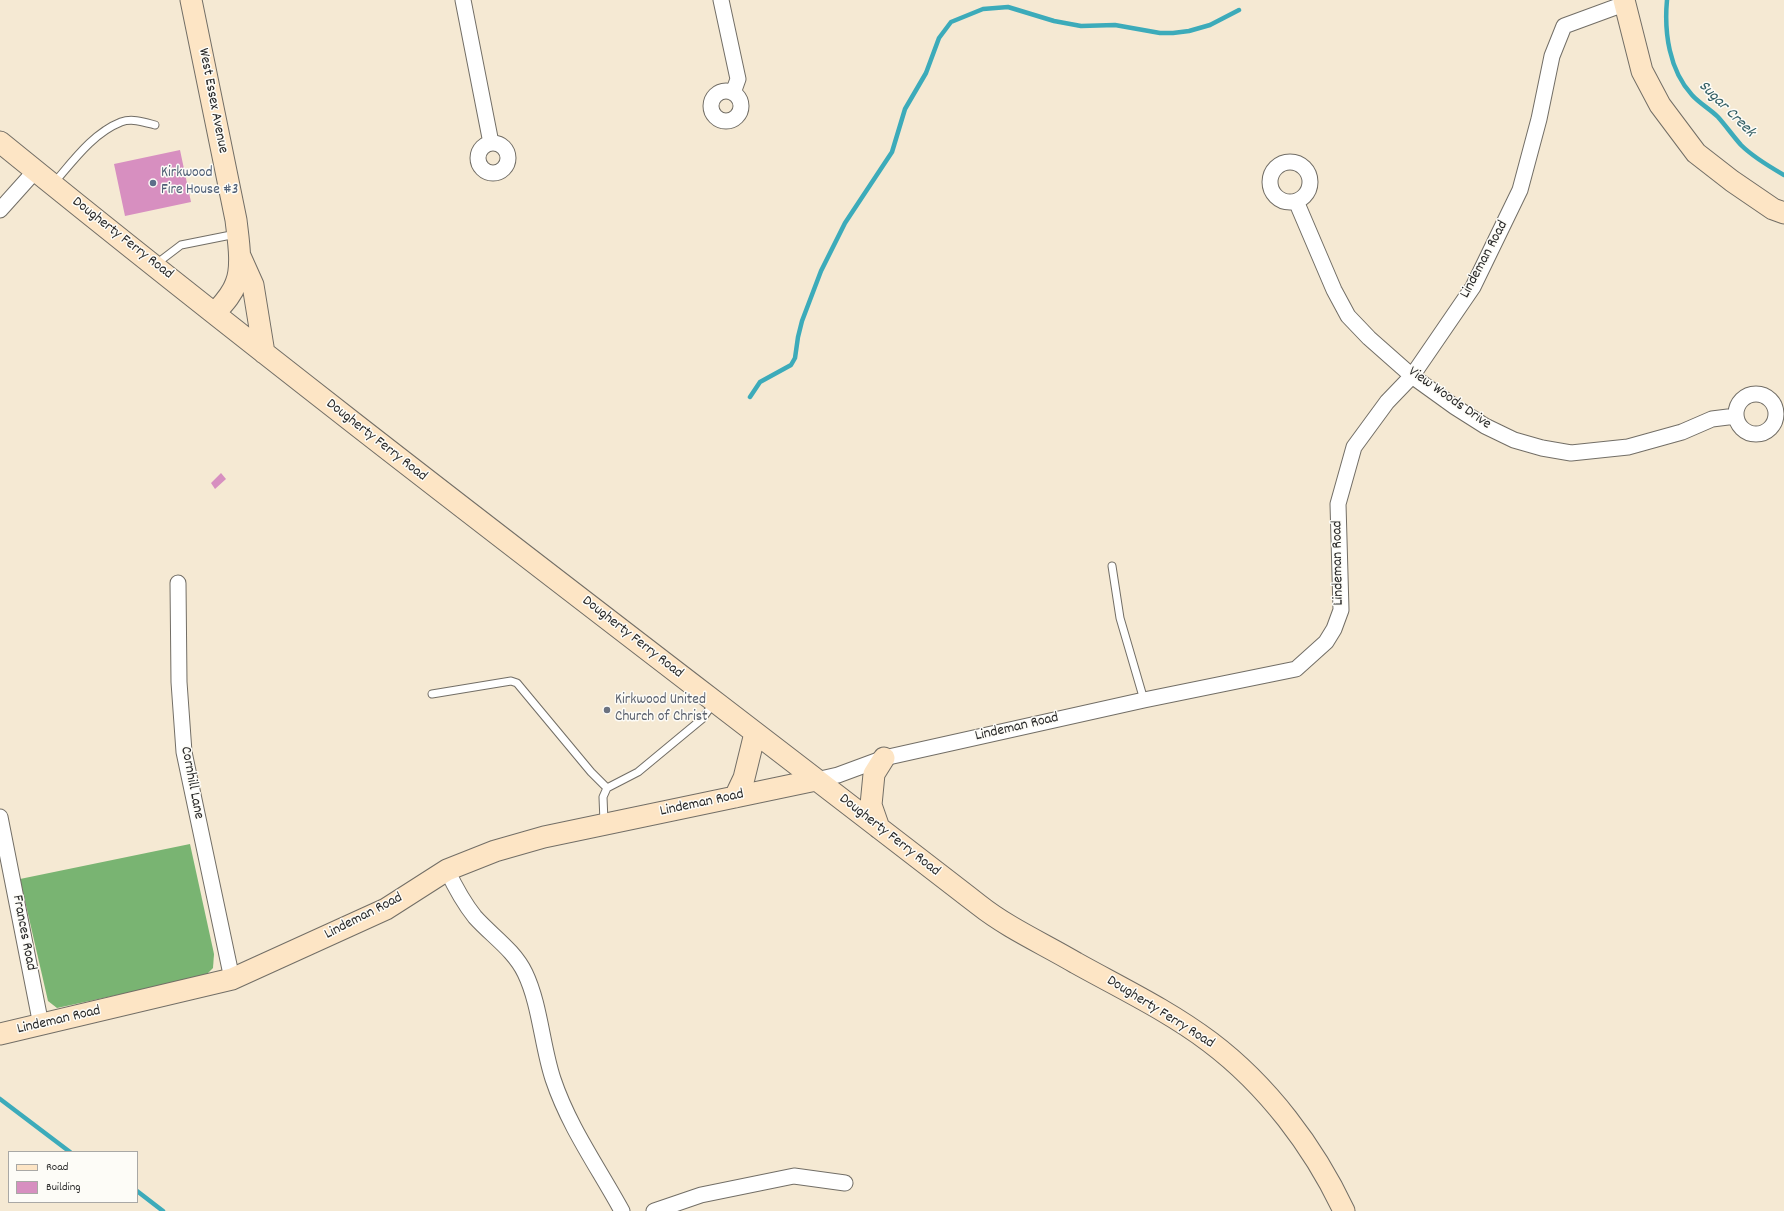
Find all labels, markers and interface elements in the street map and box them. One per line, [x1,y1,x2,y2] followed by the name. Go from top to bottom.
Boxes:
[193,47,231,155] street label: West Essex Avenue
[1694,78,1758,142] water label: Sugar Creek
[161,165,238,200] place label: Kirkwood Fire House #3
[148,178,158,188] marker: Kirkwood Fire House #3
[68,194,176,284] street label: Dougherty Ferry Road
[1457,218,1513,302] street label: Lindeman Road
[1404,364,1494,434] street label: View Woods Drive
[322,396,430,486] street label: Dougherty Ferry Road
[1329,520,1349,606] street label: Lindeman Road
[578,593,686,683] street label: Dougherty Ferry Road
[615,692,707,727] place label: Kirkwood United Church of Christ
[602,705,612,715] marker: Kirkwood United Church of Christ
[973,710,1061,746] street label: Lindeman Road
[175,745,207,821] street label: Cornhill Lane
[658,786,746,822] street label: Lindeman Road
[835,791,943,881] street label: Dougherty Ferry Road
[322,890,406,944] street label: Lindeman Road
[7,894,39,972] street label: Frances Road
[1103,973,1217,1053] street label: Dougherty Ferry Road
[15,1003,103,1039] street label: Lindeman Road
[8,1151,138,1203] legend
[46,1159,68,1176] text: Road
[46,1179,81,1196] text: Building

